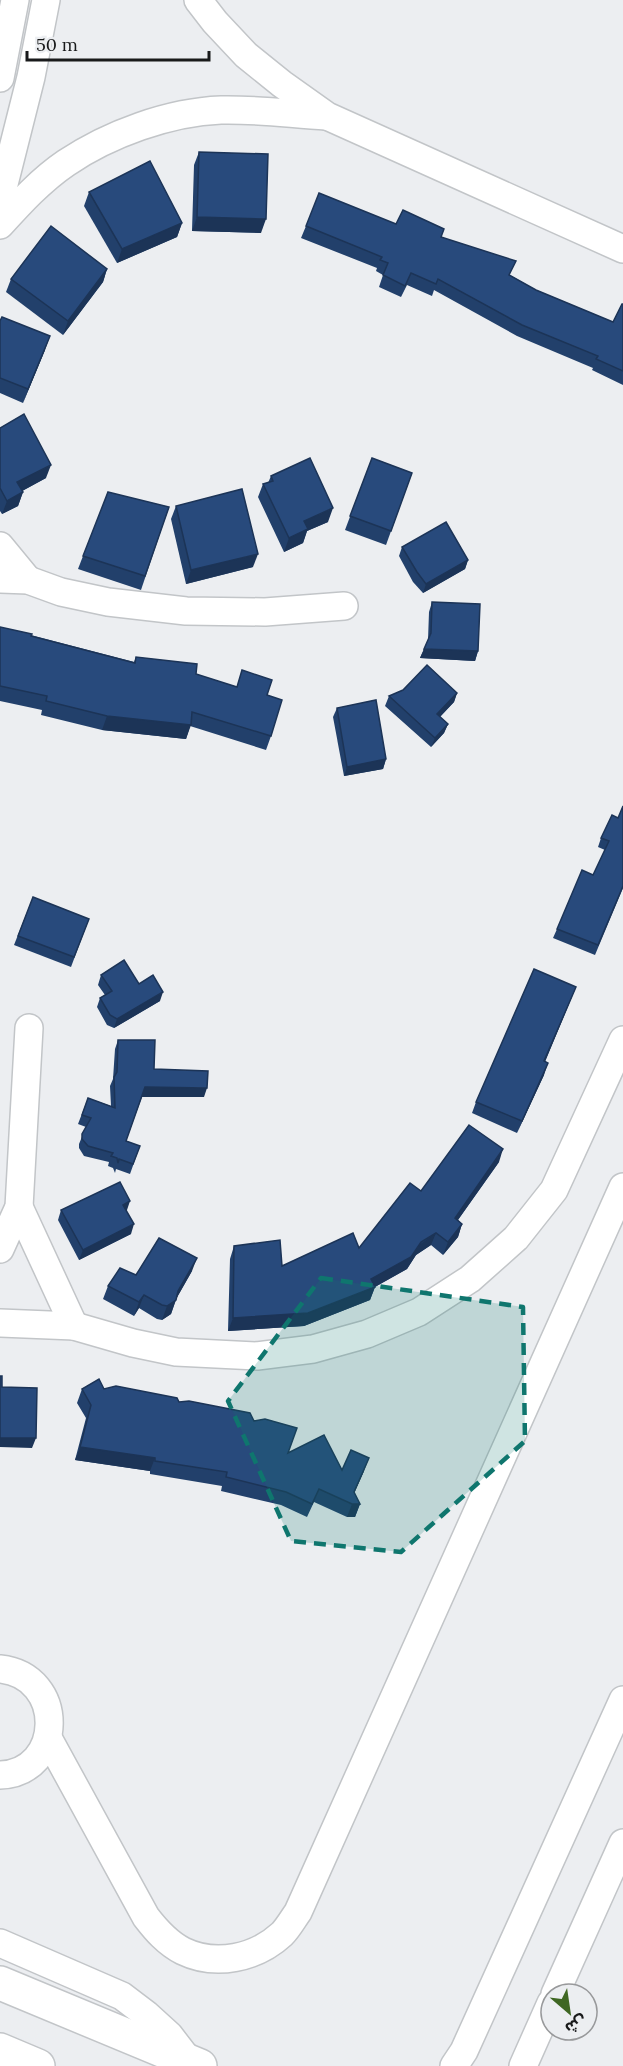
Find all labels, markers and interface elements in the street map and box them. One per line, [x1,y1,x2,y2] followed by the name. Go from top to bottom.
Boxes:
[27,24,208,62] scale bar
[36,33,78,56] text: 50 m
[539,1982,599,2042] north arrow
[562,2011,591,2039] text: ش

